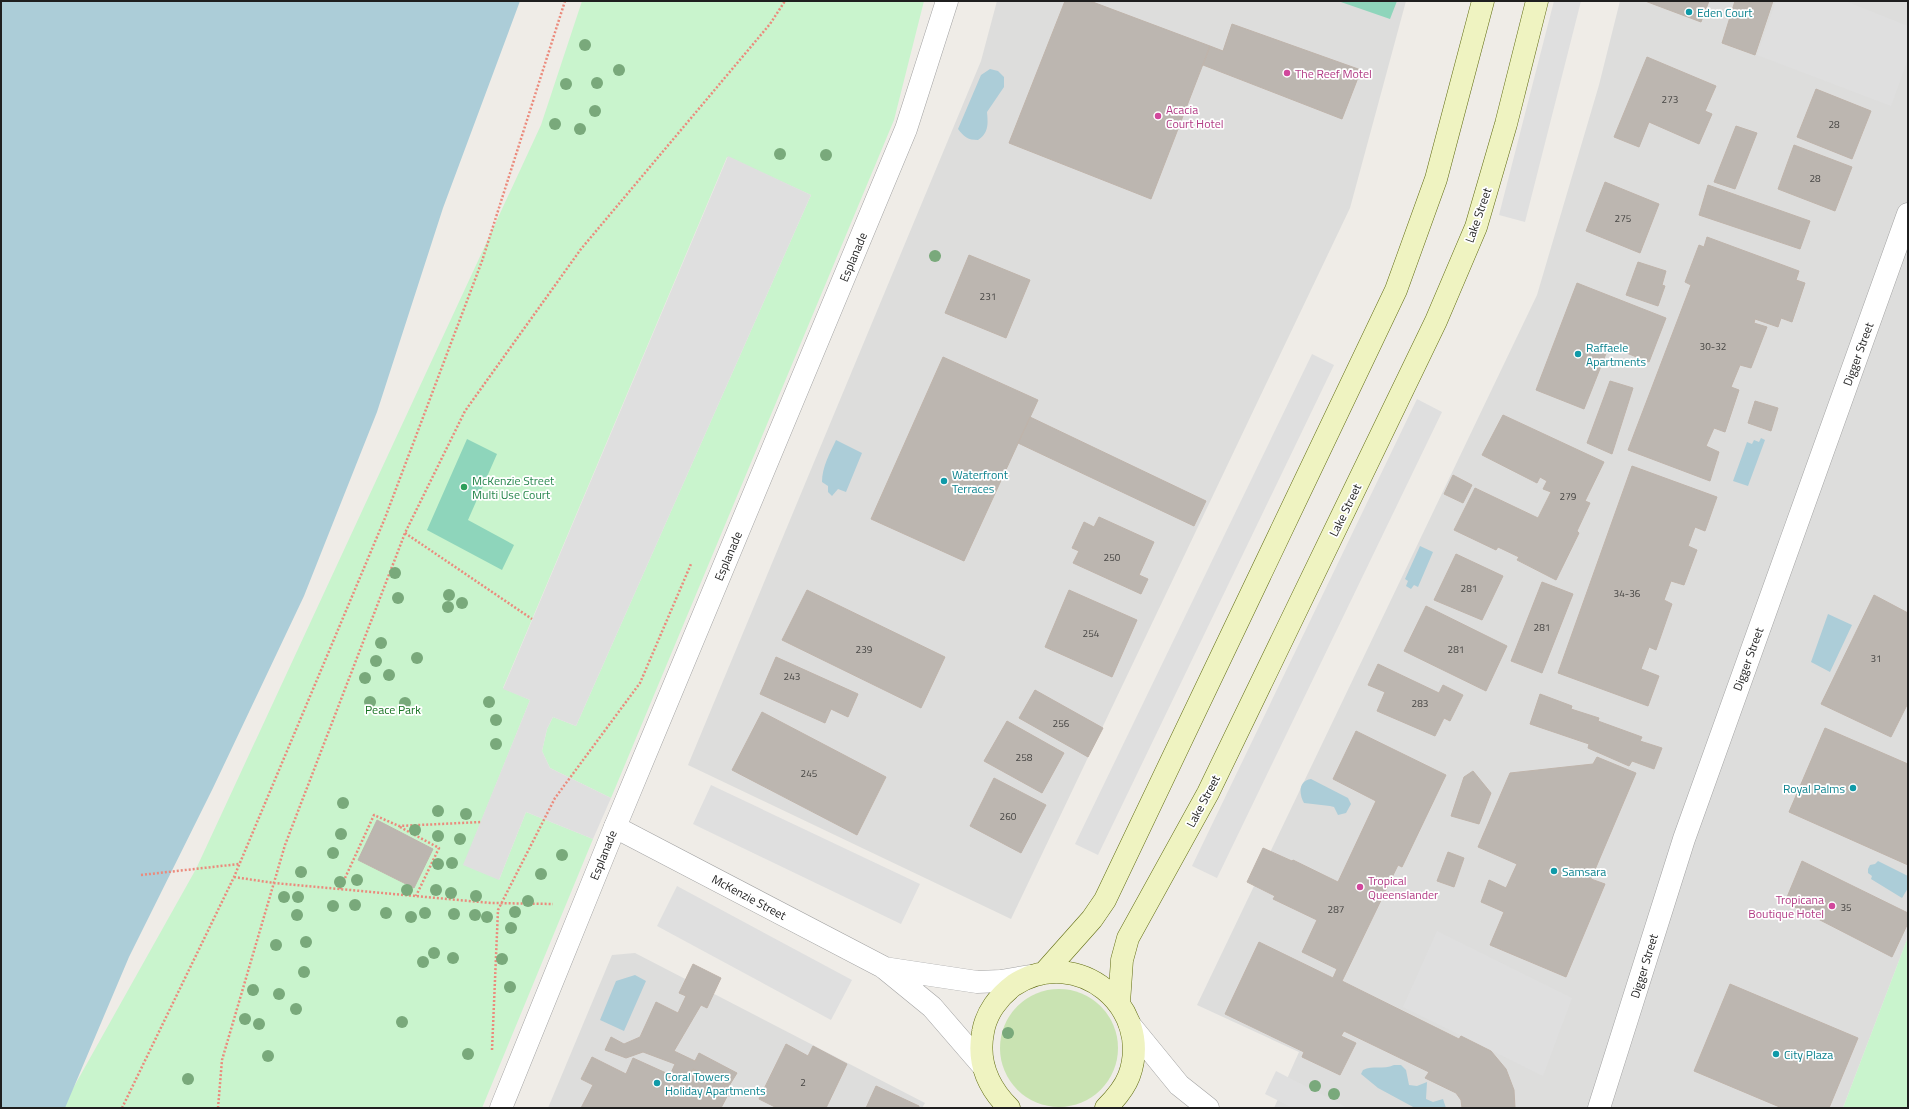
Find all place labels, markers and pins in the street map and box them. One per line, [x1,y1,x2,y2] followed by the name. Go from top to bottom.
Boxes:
[1697,3,1753,22] place label: Eden Court
[1684,7,1694,17] marker: Eden Court
[1295,64,1372,83] place label: The Reef Motel
[1282,68,1292,78] marker: The Reef Motel
[1166,100,1224,133] place label: Acacia Court Hotel
[1153,111,1163,121] marker: Acacia Court Hotel
[1586,338,1647,371] place label: Raffaele Apartments
[1573,349,1583,359] marker: Raffaele Apartments
[952,465,1009,498] place label: Waterfront Terraces
[472,471,555,504] place label: McKenzie Street Multi Use Court
[939,476,949,486] marker: Waterfront Terraces
[459,482,469,492] marker: McKenzie Street Multi Use Court
[1783,779,1845,798] place label: Royal Palms
[1848,783,1858,793] marker: Royal Palms
[1562,862,1606,881] place label: Samsara
[1549,866,1559,876] marker: Samsara
[1368,871,1438,904] place label: Tropical Queenslander
[1355,882,1365,892] marker: Tropical Queenslander
[1748,890,1824,923] place label: Tropicana Boutique Hotel
[1827,901,1837,911] marker: Tropicana Boutique Hotel
[1784,1045,1833,1064] place label: City Plaza
[1771,1049,1781,1059] marker: City Plaza
[665,1067,766,1100] place label: Coral Towers Holiday Apartments
[652,1078,662,1088] marker: Coral Towers Holiday Apartments

